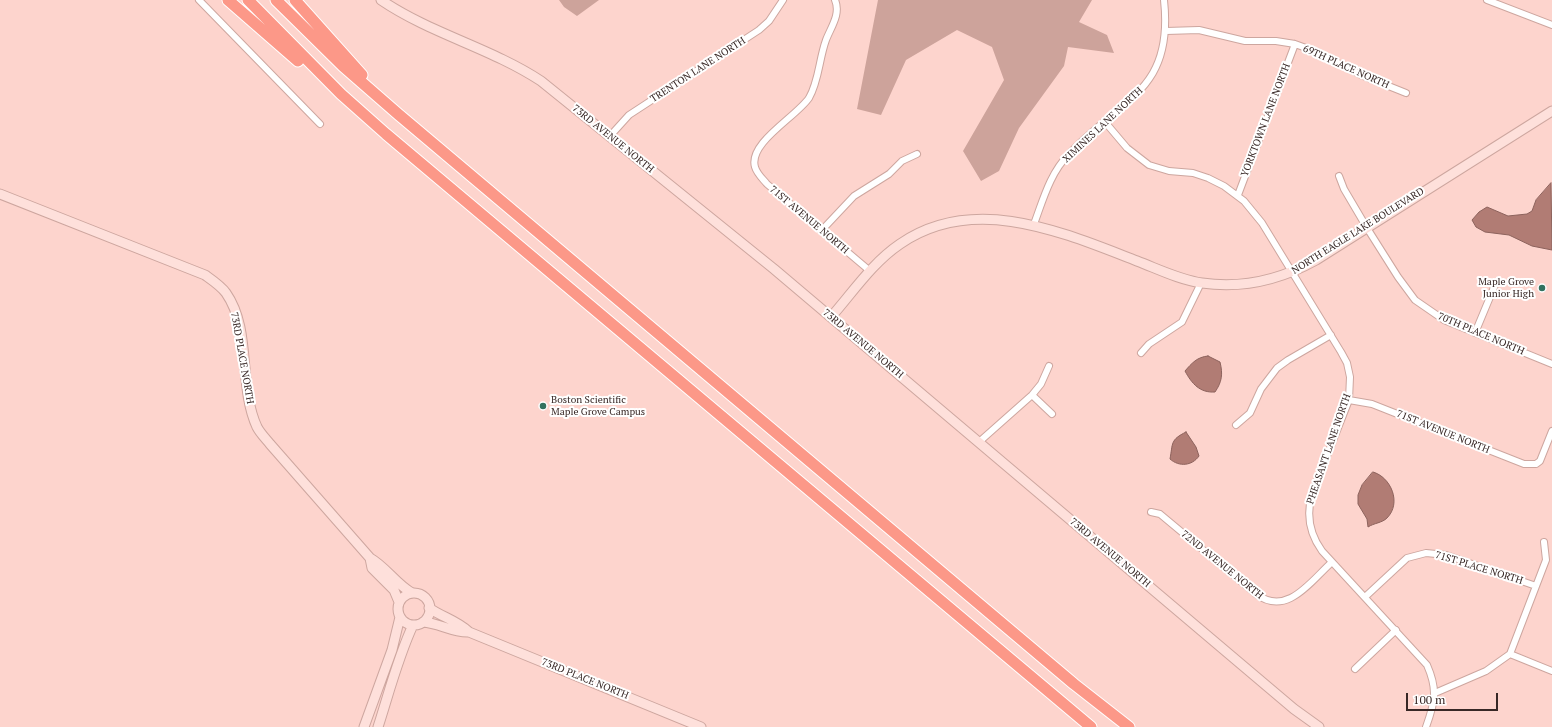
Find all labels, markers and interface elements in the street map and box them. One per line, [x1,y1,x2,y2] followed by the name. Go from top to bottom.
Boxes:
[648,35,748,105] street label: TRENTON LANE NORTH
[1301,43,1391,91] street label: 69TH PLACE NORTH
[1239,62,1293,178] street label: YORKTOWN LANE NORTH
[1060,85,1146,165] street label: XIMINES LANE NORTH
[570,102,656,176] street label: 73RD AVENUE NORTH
[767,183,851,257] street label: 71ST AVENUE NORTH
[1290,185,1426,277] street label: NORTH EAGLE LAKE BOULEVARD
[1478,276,1534,300] place label: Maple Grove Junior High
[1537,283,1547,293] marker: Maple Grove Junior High
[820,307,906,381] street label: 73RD AVENUE NORTH
[1436,310,1526,358] street label: 70TH PLACE NORTH
[228,311,256,405] street label: 73RD PLACE NORTH
[1304,392,1354,506] street label: PHEASANT LANE NORTH
[551,394,645,418] place label: Boston Scientific Maple Grove Campus
[538,401,548,411] marker: Boston Scientific Maple Grove Campus
[1395,408,1491,456] street label: 71ST AVENUE NORTH
[1067,516,1153,590] street label: 73RD AVENUE NORTH
[1178,528,1266,602] street label: 72ND AVENUE NORTH
[1434,549,1524,587] street label: 71ST PLACE NORTH
[540,656,630,702] street label: 73RD PLACE NORTH
[1408,685,1500,711] scale bar
[1413,692,1445,707] text: 100 m

